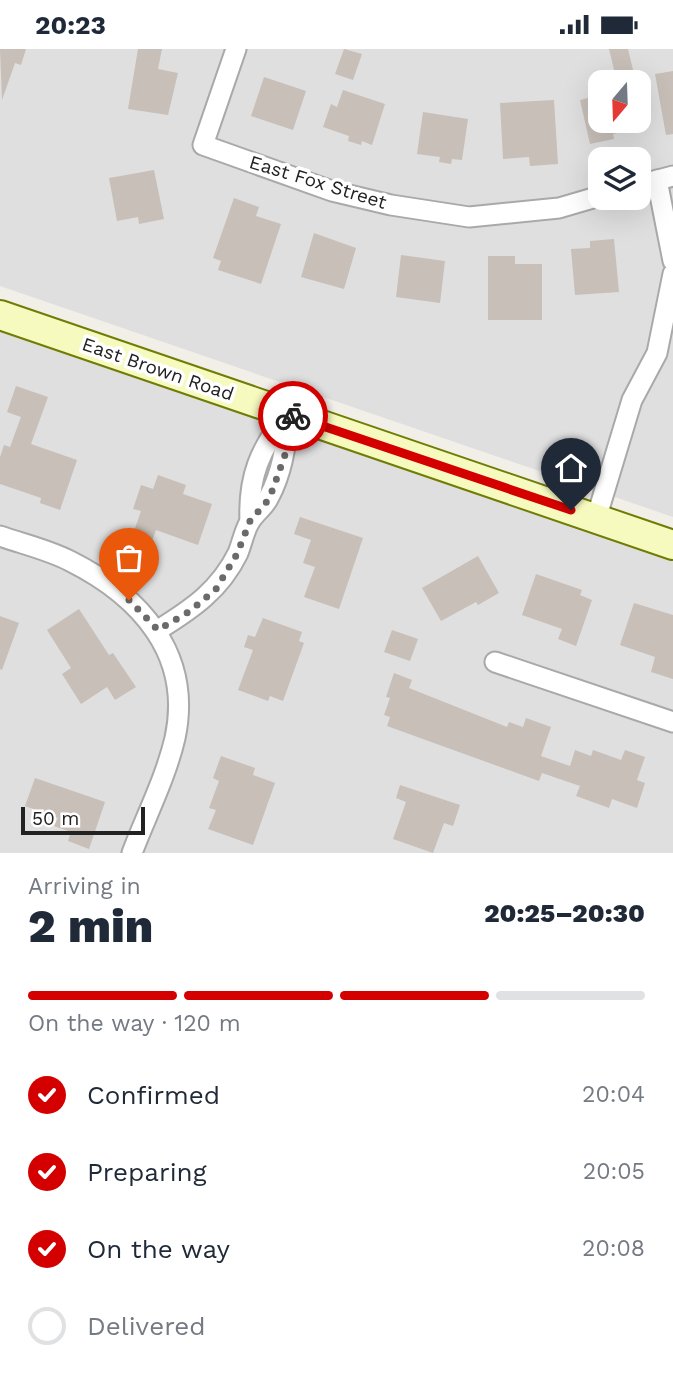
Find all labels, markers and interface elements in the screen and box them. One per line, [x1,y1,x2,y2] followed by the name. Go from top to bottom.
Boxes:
[35,10,106,40] text: 20:23
[588,70,651,133] north arrow
[588,70,651,210] map controls
[588,147,651,210] button: layers
[247,150,389,214] street label: East Fox Street
[79,332,237,406] street label: East Brown Road
[258,381,328,451] courier
[274,397,312,435] icon: bike
[541,438,601,510] pin
[552,449,590,487] icon: home
[99,528,159,600] pin
[110,539,148,577] icon: bag
[21,804,145,836] scale bar
[32,807,79,830] text: 50 m
[28,873,141,900] text: Arriving in
[484,898,645,928] text: 20:25–20:30
[28,899,153,953] text: 2 min
[28,1010,241,1037] text: On the way · 120 m
[28,1076,66,1114] icon: check
[87,1080,220,1110] text: Confirmed
[582,1081,645,1108] text: 20:04
[28,1153,66,1191] icon: check
[87,1157,207,1187] text: Preparing
[583,1158,645,1185] text: 20:05
[28,1230,66,1268] icon: check
[87,1234,230,1264] text: On the way
[582,1235,645,1262] text: 20:08
[87,1311,206,1341] text: Delivered

